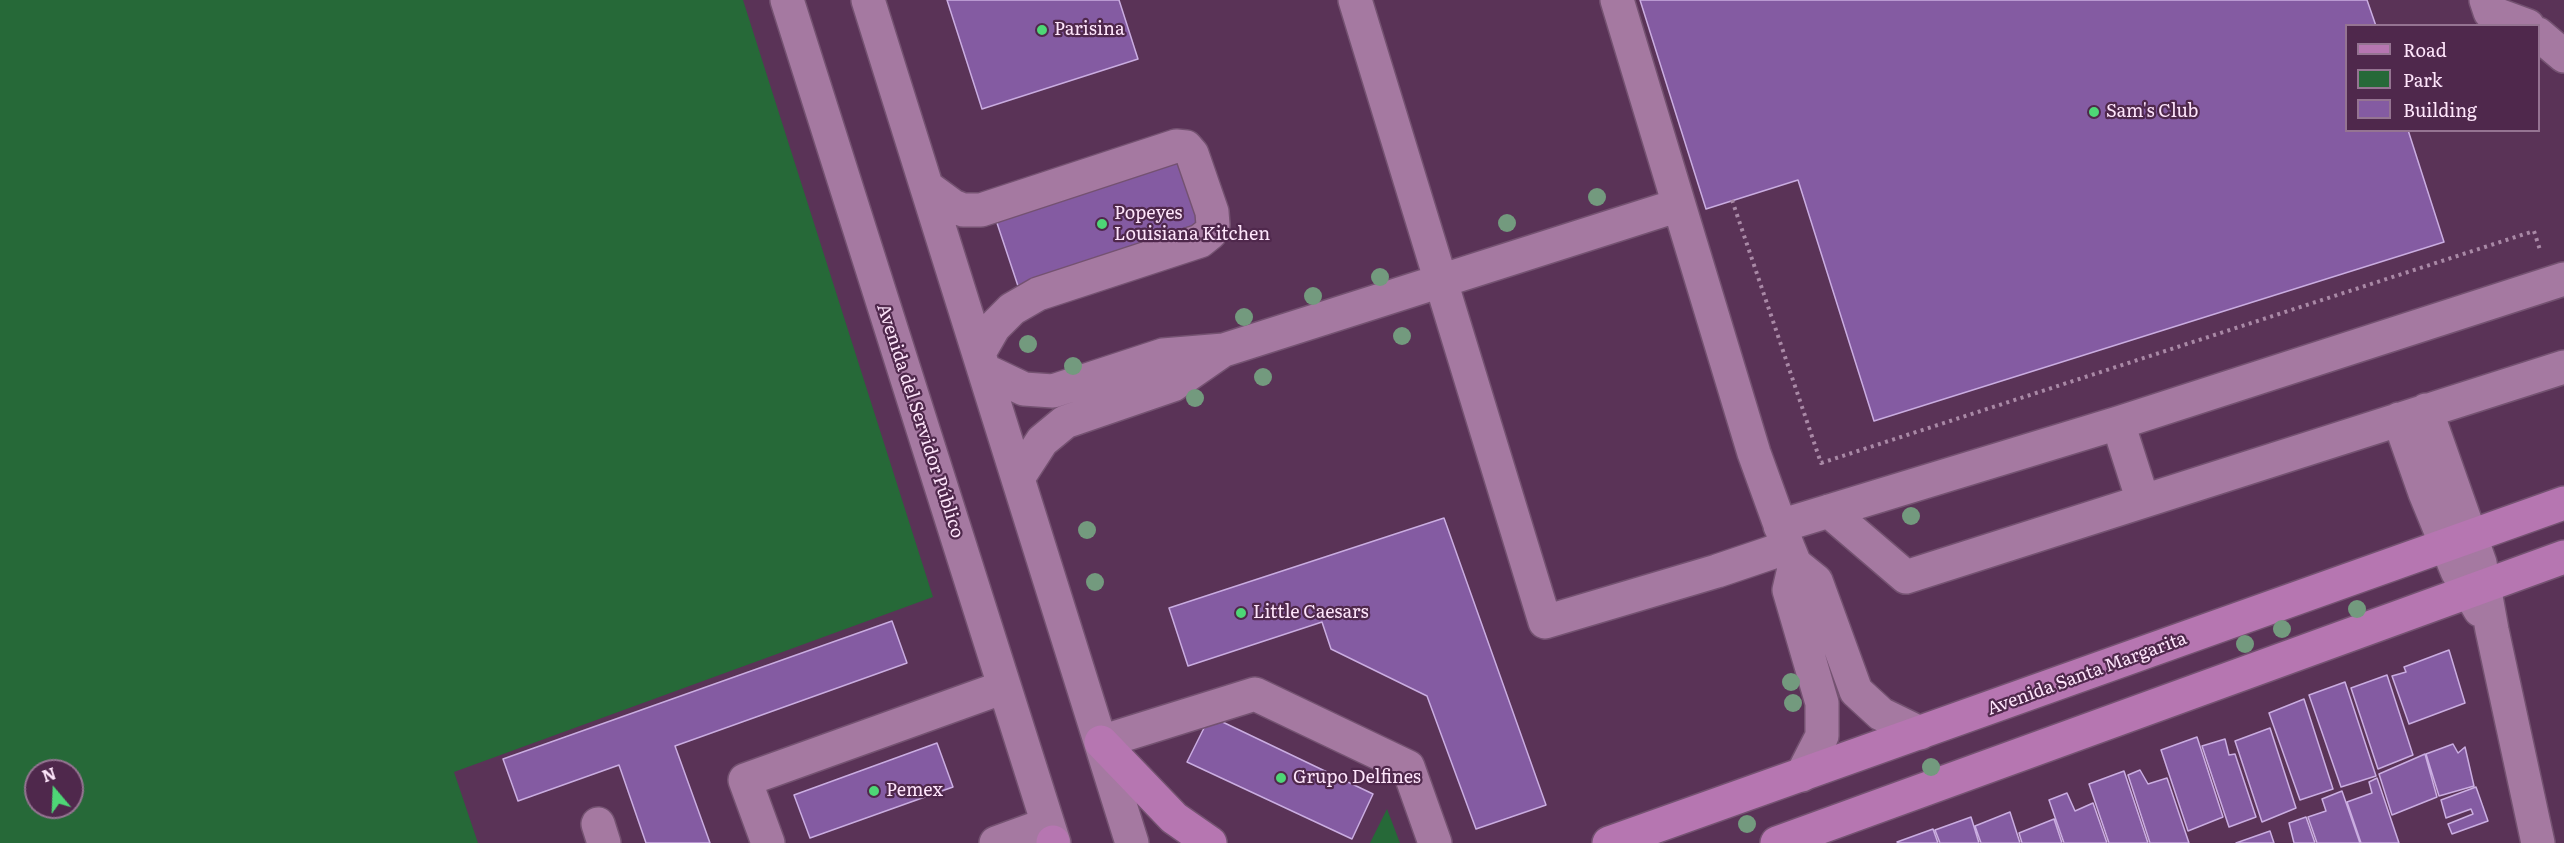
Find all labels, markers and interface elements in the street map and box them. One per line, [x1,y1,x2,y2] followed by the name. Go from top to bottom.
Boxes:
[1054,19,1125,41] place label: Parisina
[1035,23,1049,37] marker: Parisina
[2345,24,2540,132] legend
[2403,36,2447,63] text: Road
[2403,66,2442,93] text: Park
[2403,96,2477,123] text: Building
[2106,101,2198,123] place label: Sam's Club
[2087,105,2101,119] marker: Sam's Club
[1114,203,1270,246] place label: Popeyes Louisiana Kitchen
[1095,217,1109,231] marker: Popeyes Louisiana Kitchen
[872,301,968,541] street label: Avenida del Servidor Público
[1253,602,1369,624] place label: Little Caesars
[1234,606,1248,620] marker: Little Caesars
[1984,628,2190,720] street label: Avenida Santa Margarita
[24,759,84,819] north arrow
[39,760,59,787] text: N
[1293,767,1421,789] place label: Grupo Delfines
[1274,771,1288,785] marker: Grupo Delfines
[886,780,943,802] place label: Pemex
[867,784,881,798] marker: Pemex

